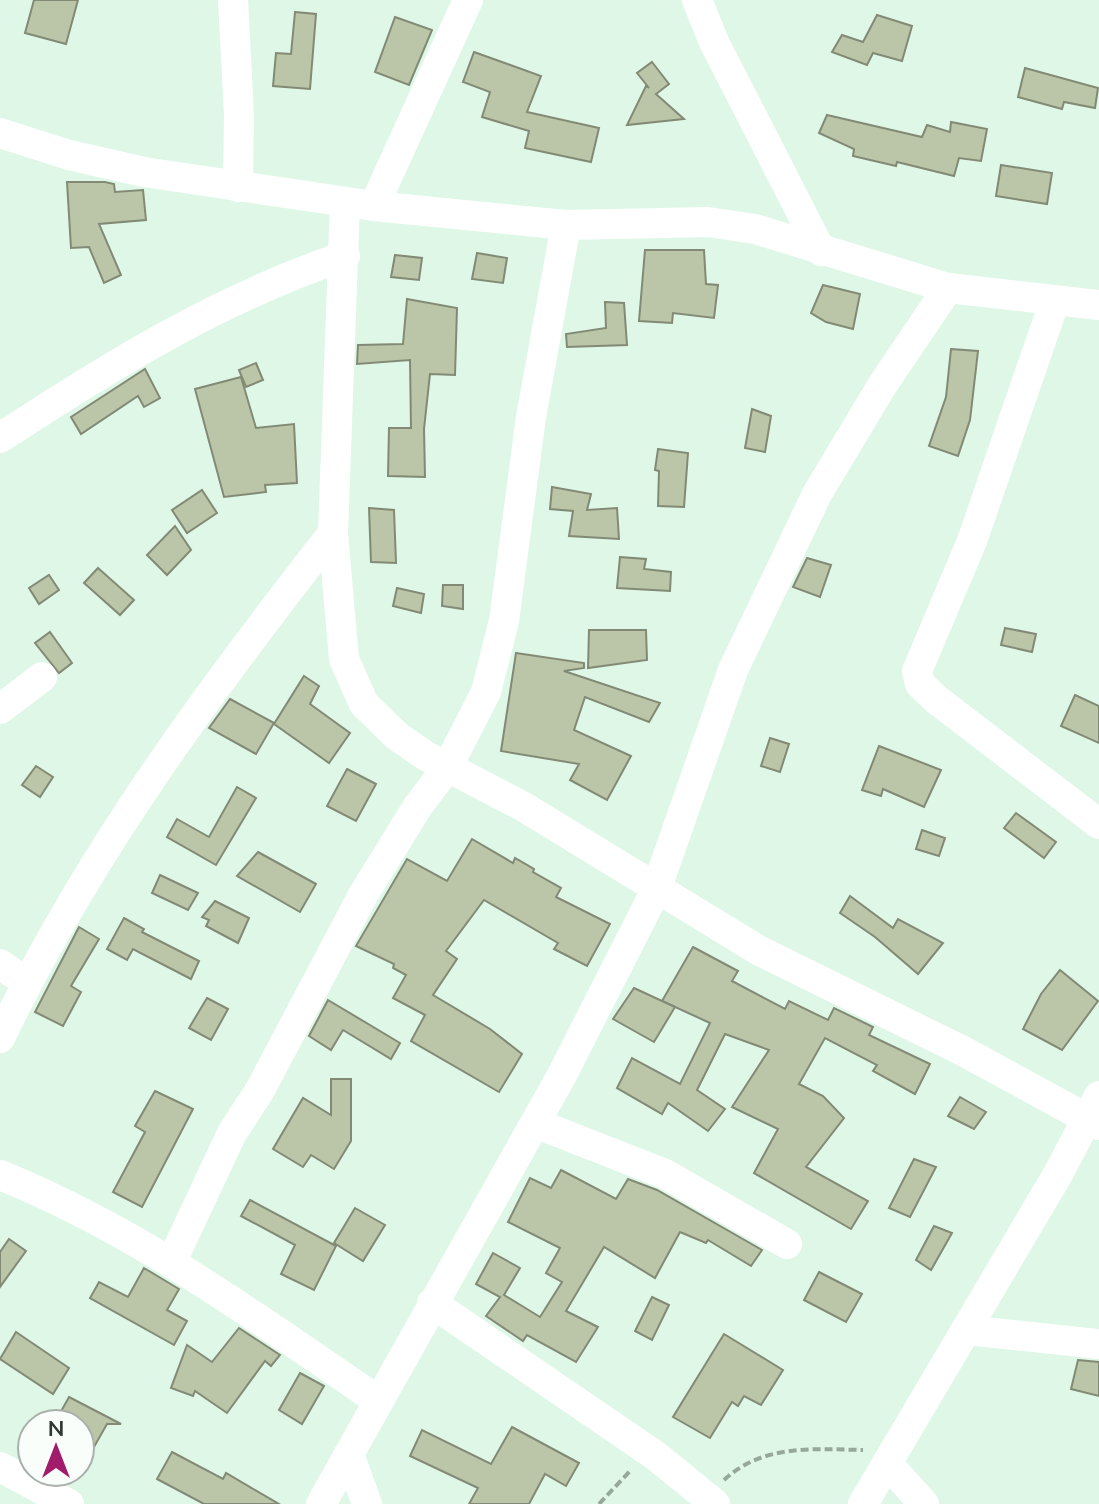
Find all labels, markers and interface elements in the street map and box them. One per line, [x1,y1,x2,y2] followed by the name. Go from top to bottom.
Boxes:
[16,1408,96,1488] north arrow
[48,1414,64,1442] text: N

